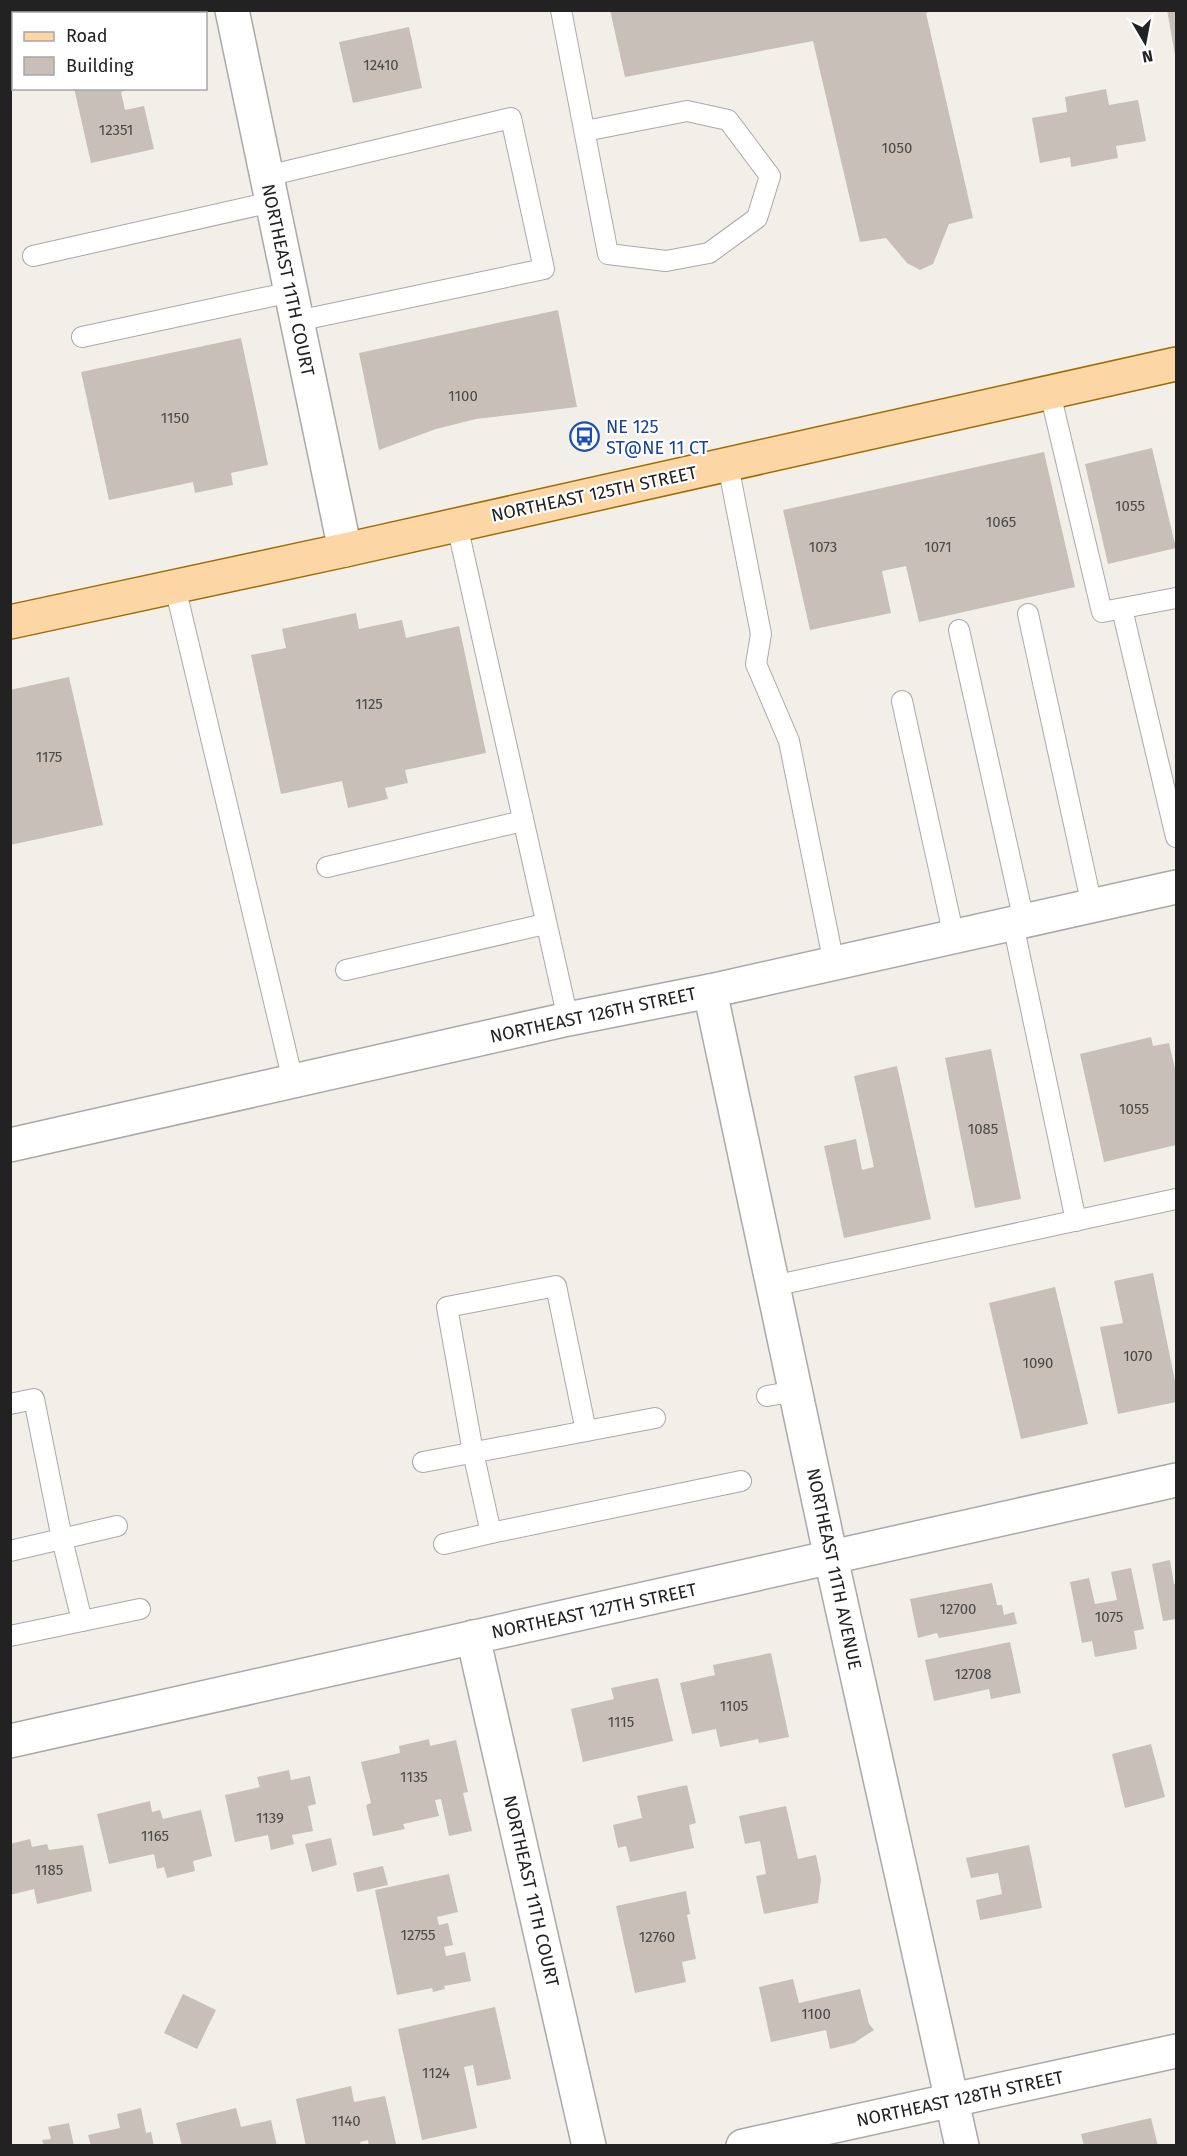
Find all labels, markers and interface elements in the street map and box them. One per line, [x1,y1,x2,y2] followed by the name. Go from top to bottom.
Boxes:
[12,12,207,90] legend
[1115,12,1175,72] north arrow
[66,25,108,47] text: Road
[1141,46,1154,67] text: N
[66,55,134,77] text: Building
[363,56,399,74] house number: 12410
[99,121,133,139] house number: 12351
[882,139,912,157] house number: 1050
[257,182,319,379] street label: NORTHEAST 11TH COURT
[448,387,478,405] house number: 1100
[161,409,189,427] house number: 1150
[606,416,709,459] place label: NE 125 ST@NE 11 CT
[569,421,601,453] bus stop icon: NE 125 ST@NE 11 CT
[489,461,700,527] street label: NORTHEAST 125TH STREET
[1115,497,1145,515] house number: 1055
[986,513,1016,531] house number: 1065
[809,538,837,556] house number: 1073
[924,538,952,556] house number: 1071
[355,695,383,713] house number: 1125
[36,748,62,766] house number: 1175
[488,982,699,1048] street label: NORTHEAST 126TH STREET
[1119,1100,1149,1118] house number: 1055
[968,1120,998,1138] house number: 1085
[1123,1347,1153,1365] house number: 1070
[1023,1354,1053,1372] house number: 1090
[802,1466,866,1672] street label: NORTHEAST 11TH AVENUE
[489,1578,699,1644] street label: NORTHEAST 127TH STREET
[940,1600,977,1618] house number: 12700
[1095,1608,1123,1626] house number: 1075
[955,1665,991,1683] house number: 12708
[720,1697,748,1715] house number: 1105
[608,1713,634,1731] house number: 1115
[400,1768,428,1786] house number: 1135
[498,1793,564,1990] street label: NORTHEAST 11TH COURT
[256,1809,284,1827] house number: 1139
[141,1827,169,1845] house number: 1165
[35,1861,63,1879] house number: 1185
[400,1926,436,1944] house number: 12755
[639,1928,675,1946] house number: 12760
[801,2005,831,2023] house number: 1100
[422,2064,450,2082] house number: 1124
[855,2066,1066,2132] street label: NORTHEAST 128TH STREET
[331,2112,361,2130] house number: 1140

